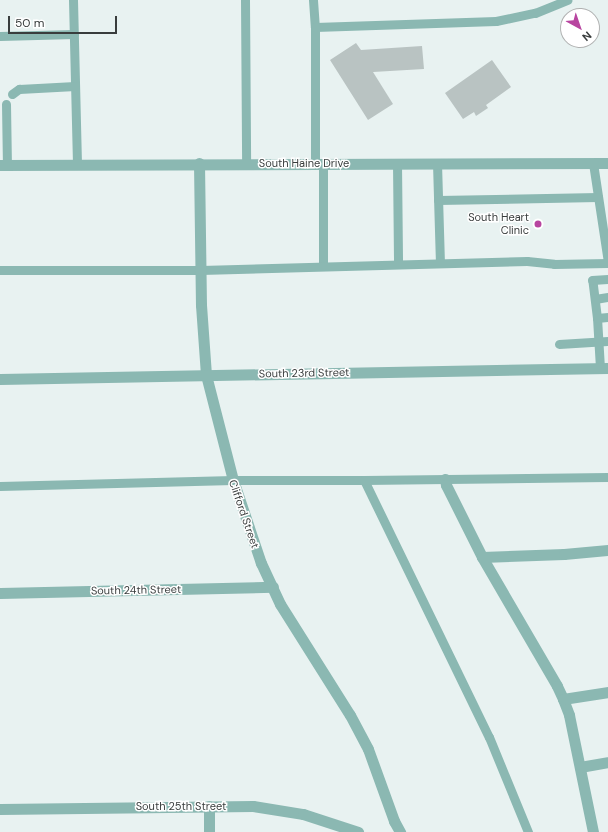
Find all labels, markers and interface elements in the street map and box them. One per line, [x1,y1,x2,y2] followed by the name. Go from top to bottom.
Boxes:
[10,8,119,34] scale bar
[560,8,600,48] north arrow
[15,15,44,31] text: 50 m
[579,28,595,44] text: N
[259,156,349,170] street label: South Haine Drive
[468,211,529,237] place label: South Heart Clinic
[532,218,544,230] marker: South Heart Clinic
[259,366,349,380] street label: South 23rd Street
[226,478,262,550] street label: Clifford Street
[91,583,181,597] street label: South 24th Street
[136,799,226,813] street label: South 25th Street

